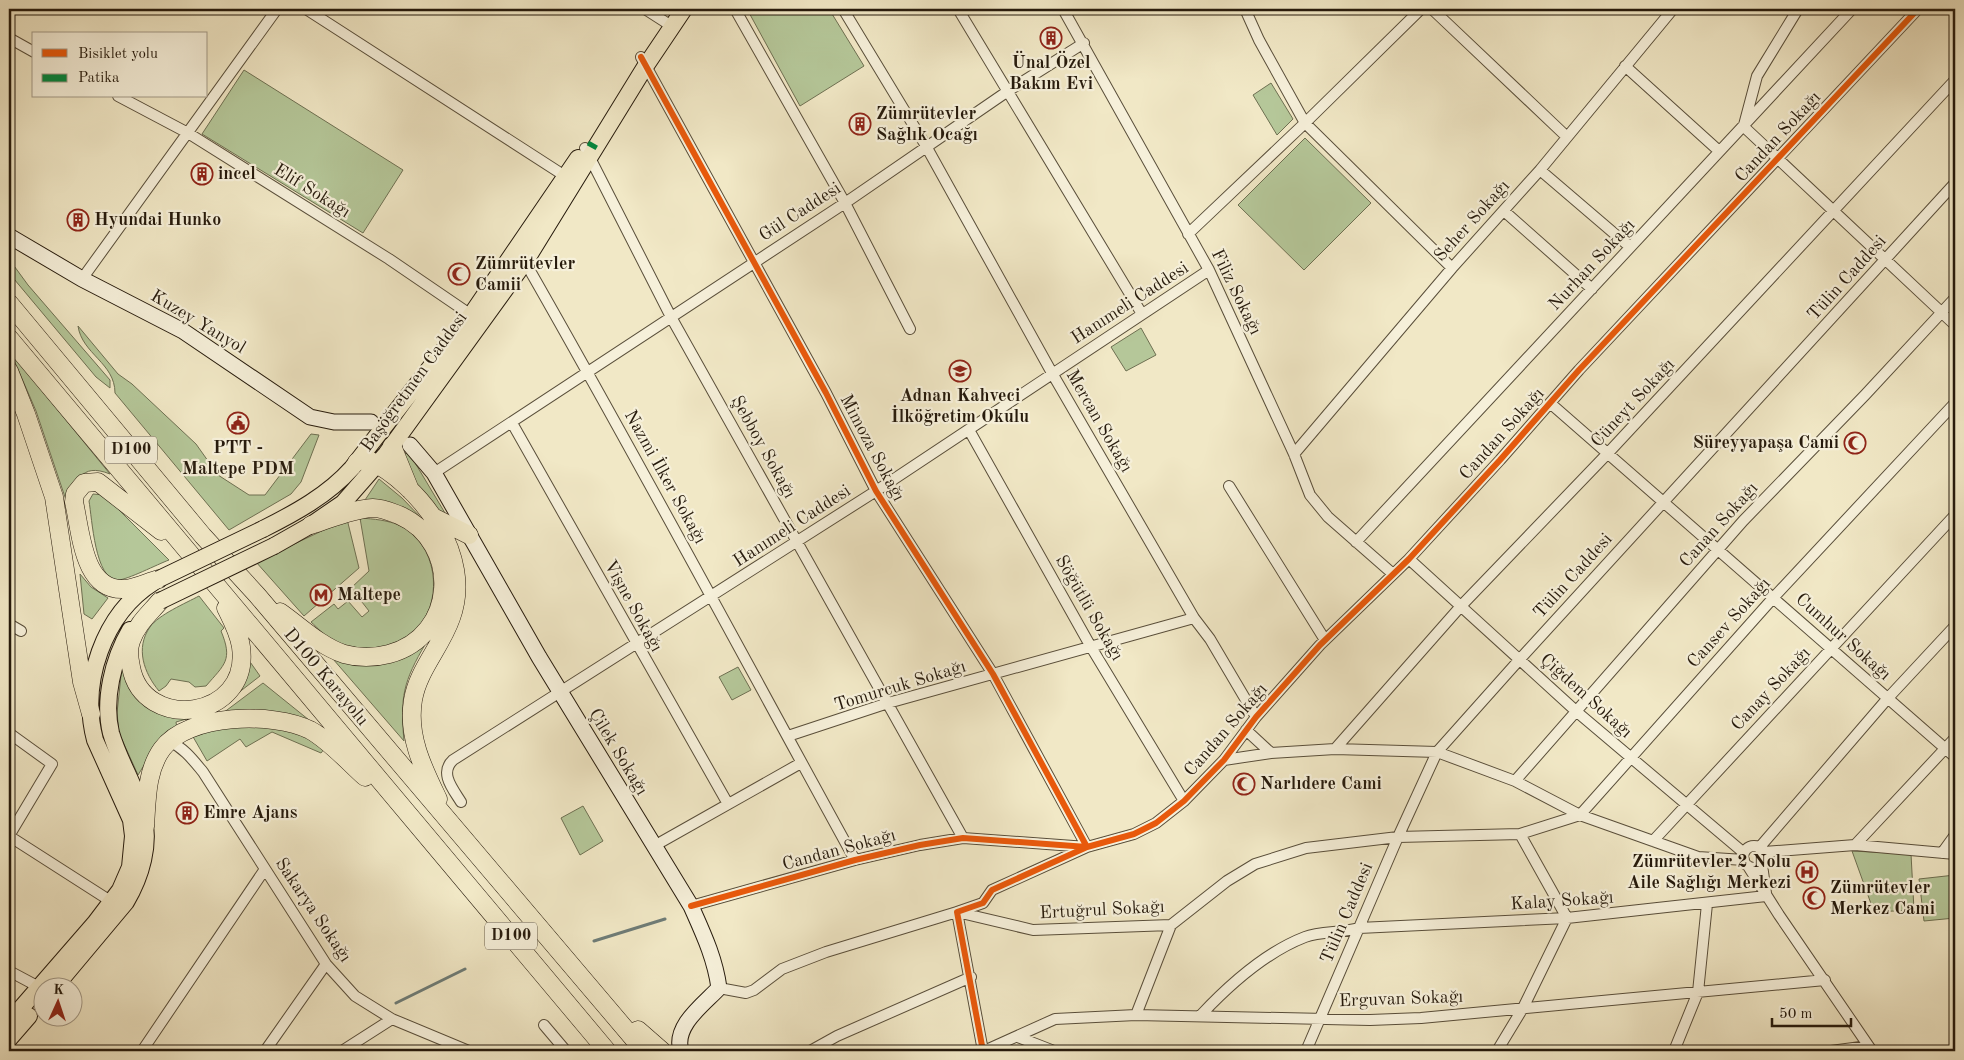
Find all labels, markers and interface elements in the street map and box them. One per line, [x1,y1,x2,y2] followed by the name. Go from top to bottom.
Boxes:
[1039,26,1063,50] building icon: Ünal Özel Bakım Evi
[32,32,208,98] legend
[78,47,158,62] text: Bisiklet yolu
[1009,50,1093,93] place label: Ünal Özel Bakım Evi
[78,71,120,86] text: Patika
[1732,88,1824,186] street label: Candan Sokağı
[876,105,978,144] place label: Zümrütevler Sağlık Ocağı
[848,112,872,136] building icon: Zümrütevler Sağlık Ocağı
[271,161,353,222] street label: Elif Sokağı
[190,162,214,186] building icon: incel
[218,165,256,183] place label: incel
[1431,177,1513,265] street label: Seher Sokağı
[756,179,844,245] street label: Gül Caddesi
[66,208,90,232] building icon: Hyundai Hunko
[94,211,221,229] place label: Hyundai Hunko
[1545,216,1639,314] street label: Nurhan Sokağı
[1804,232,1890,324] street label: Tülin Caddesi
[1208,246,1264,338] street label: Filiz Sokağı
[475,255,575,294] place label: Zümrütevler Camii
[1068,258,1192,347] street label: Hanımeli Caddesi
[447,262,471,286] mosque icon: Zümrütevler Camii
[147,287,249,357] street label: Kuzey Yanyol
[357,309,471,455] street label: Başöğretmen Caddesi
[1588,355,1678,451] street label: Cüneyt Sokağı
[948,359,972,383] school or university icon: Adnan Kahveci İlköğretim Okulu
[1062,367,1136,475] street label: Mercan Sokağı
[1456,385,1548,483] street label: Candan Sokağı
[891,387,1029,426] place label: Adnan Kahveci İlköğretim Okulu
[836,392,908,504] street label: Mimoza Sokağı
[727,393,799,501] street label: Şebboy Sokağı
[621,406,712,547] street label: Nazmi İlker Sokağı
[226,411,250,435] public building icon: PTT - Maltepe PDM
[1843,431,1867,455] mosque icon: Süreyyapaşa Cami
[1693,434,1839,452] place label: Süreyyapaşa Cami
[105,436,157,464] road number: D100
[182,439,294,478] place label: PTT - Maltepe PDM
[1676,479,1762,571] street label: Canan Sokağı
[730,481,854,570] street label: Hanımeli Caddesi
[1530,530,1616,622] street label: Tülin Caddesi
[1052,552,1126,664] street label: Söğütlü Sokağı
[600,557,666,655] street label: Vişne Sokağı
[1684,574,1774,671] street label: Cansev Sokağı
[309,583,333,607] metro station icon: Maltepe
[337,586,401,604] place label: Maltepe
[1792,590,1894,684] street label: Cumhur Sokağı
[280,625,372,729] street label: D100 Karayolu
[1728,644,1814,734] street label: Canay Sokağı
[1537,650,1635,742] street label: Çiğdem Sokağı
[832,657,968,715] street label: Tomurcuk Sokağı
[1181,680,1271,780] street label: Candan Sokağı
[585,706,651,798] street label: Çilek Sokağı
[1232,772,1256,796] mosque icon: Narlıdere Cami
[1260,775,1382,793] place label: Narlıdere Cami
[175,801,199,825] building icon: Emre Ajans
[203,804,298,822] place label: Emre Ajans
[780,826,898,874] street label: Candan Sokağı
[1627,853,1791,892] place label: Zümrütevler 2 Nolu Aile Sağlığı Merkezi
[272,855,355,966] street label: Sakarya Sokağı
[1318,860,1376,966] street label: Tülin Caddesi
[1795,860,1819,884] hospital icon: Zümrütevler 2 Nolu Aile Sağlığı Merkezi
[1830,879,1935,918] place label: Zümrütevler Merkez Cami
[1802,886,1826,910] mosque icon: Zümrütevler Merkez Cami
[1510,888,1614,914] street label: Kalay Sokağı
[1039,898,1165,922] street label: Ertuğrul Sokağı
[485,922,537,949] road number: D100
[32,978,82,1028] north arrow
[53,983,65,997] text: K
[1338,988,1464,1010] street label: Erguvan Sokağı
[1772,995,1850,1027] scale bar
[1779,1007,1813,1022] text: 50 m

